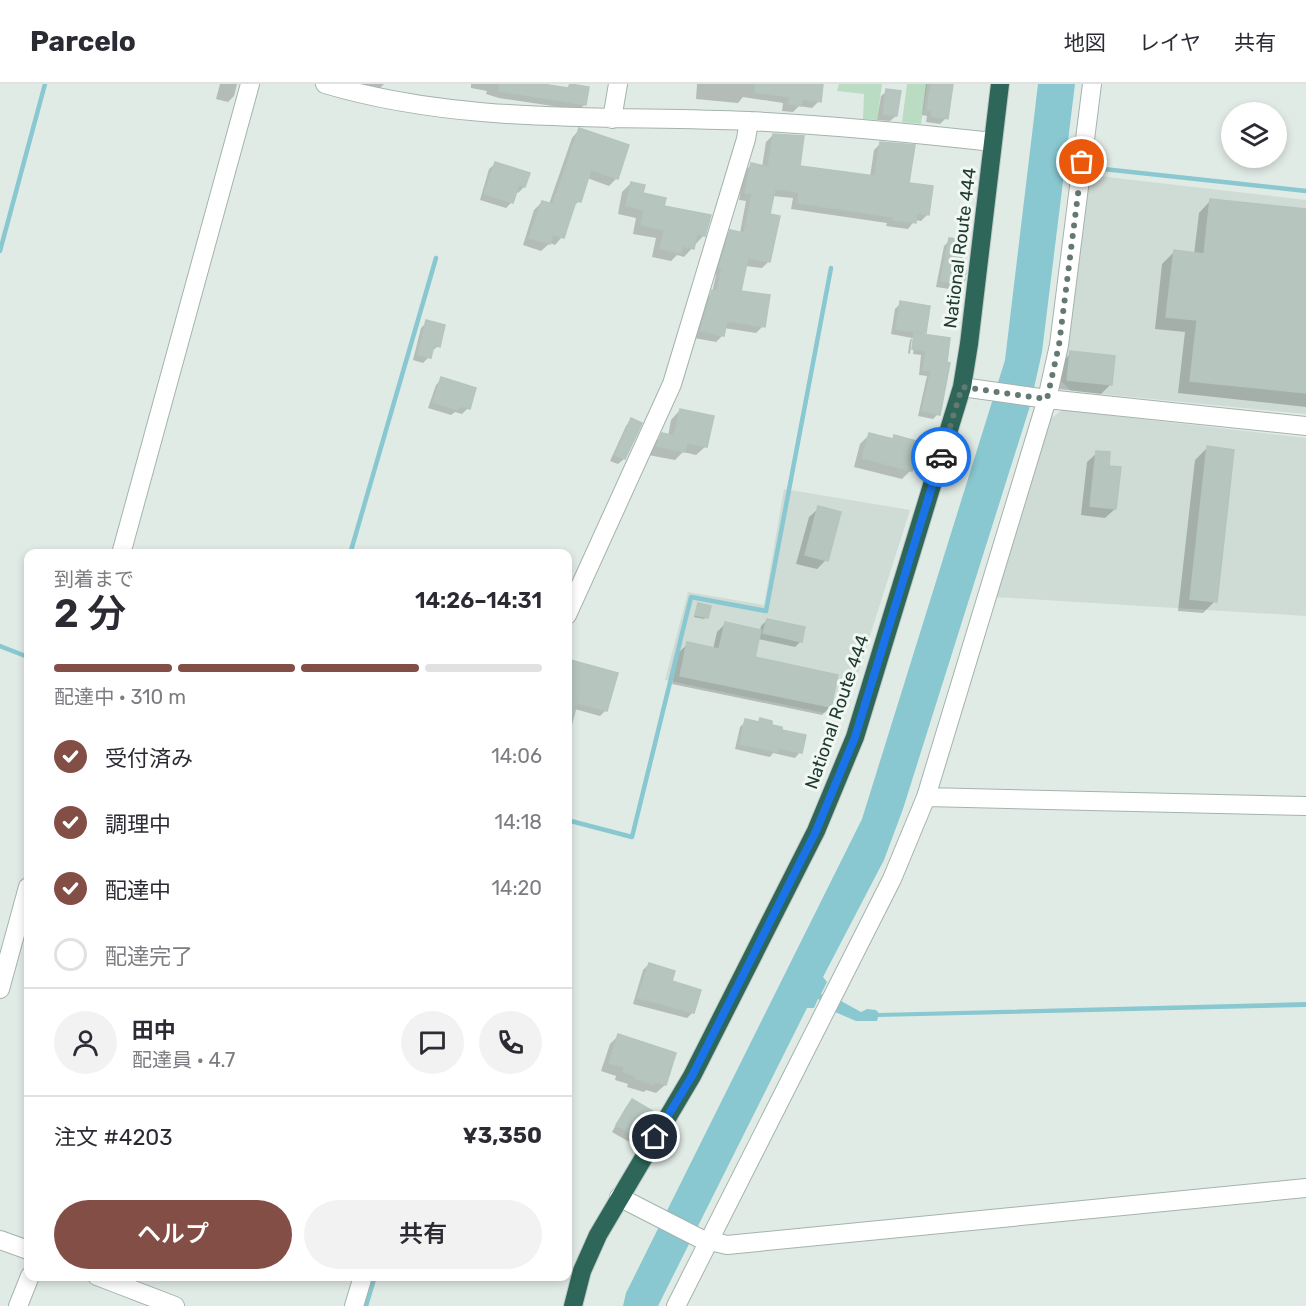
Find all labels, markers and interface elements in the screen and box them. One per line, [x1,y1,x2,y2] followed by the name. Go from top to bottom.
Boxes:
[30,25,136,58] text: Parcelo
[1064,30,1106,55] text: 地図
[1139,30,1201,55] text: レイヤ
[1234,30,1276,55] text: 共有
[1221,102,1287,168] map controls
[1221,102,1287,168] button: layers
[1056,136,1107,187] pin
[1065,145,1098,178] icon: bag
[939,166,981,330] street label: National Route 444
[911,427,971,487] courier
[925,441,958,474] icon: car
[54,567,134,591] text: 到着まで
[415,587,542,614] text: 14:26–14:31
[54,591,126,637] text: 2 分
[800,632,874,792] street label: National Route 444
[54,685,186,709] text: 配達中 · 310 m
[54,740,87,773] icon: check
[491,744,542,768] text: 14:06
[105,745,193,772] text: 受付済み
[54,806,87,839] icon: check
[495,810,542,834] text: 14:18
[105,811,171,838] text: 調理中
[54,872,87,905] icon: check
[491,876,542,900] text: 14:20
[105,877,171,904] text: 配達中
[105,943,193,970] text: 配達完了
[54,1011,117,1074] button: person
[401,1011,464,1074] button: chat
[479,1011,542,1074] button: phone
[132,1017,176,1044] text: 田中
[132,1048,235,1072] text: 配達員 · 4.7
[629,1111,680,1162] pin
[638,1120,671,1153] icon: home
[463,1122,542,1149] text: ¥3,350
[54,1124,173,1151] text: 注文 #4203
[54,1200,292,1269] button: ヘルプ
[304,1200,542,1269] button: 共有

